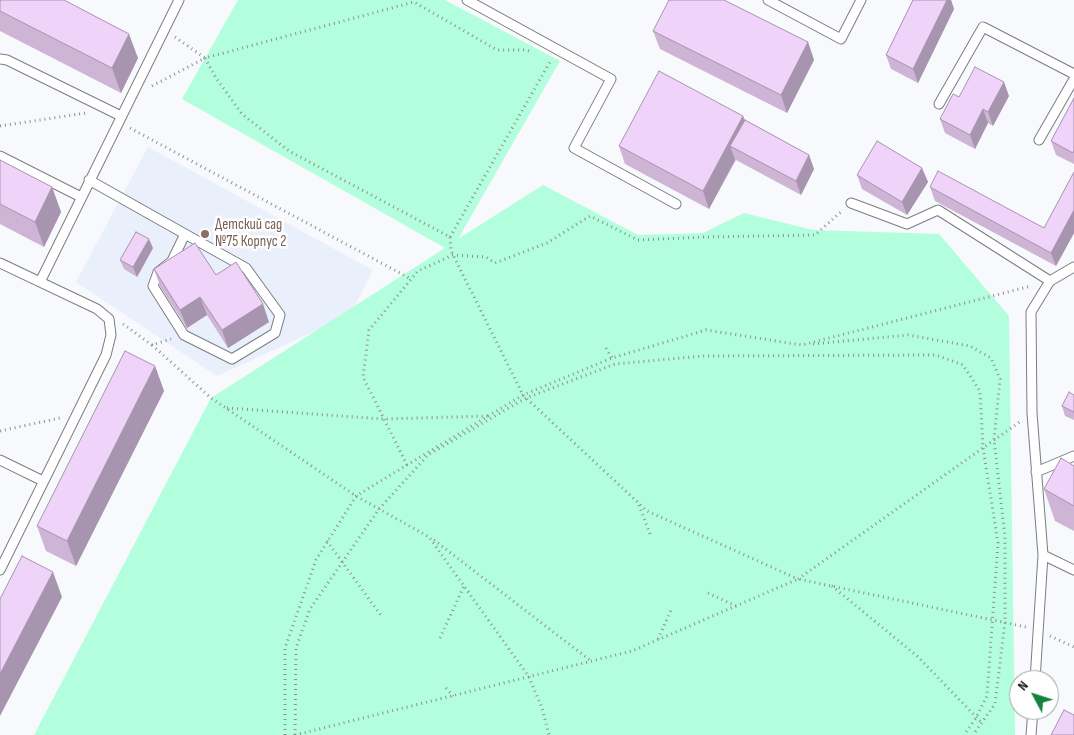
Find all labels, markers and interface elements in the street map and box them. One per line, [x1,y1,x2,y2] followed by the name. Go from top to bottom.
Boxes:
[215,216,286,251] place label: Детский сад №75 Корпус 2
[199,228,211,240] marker: Детский сад №75 Корпус 2
[1009,670,1059,720] north arrow
[1014,677,1032,694] text: N

